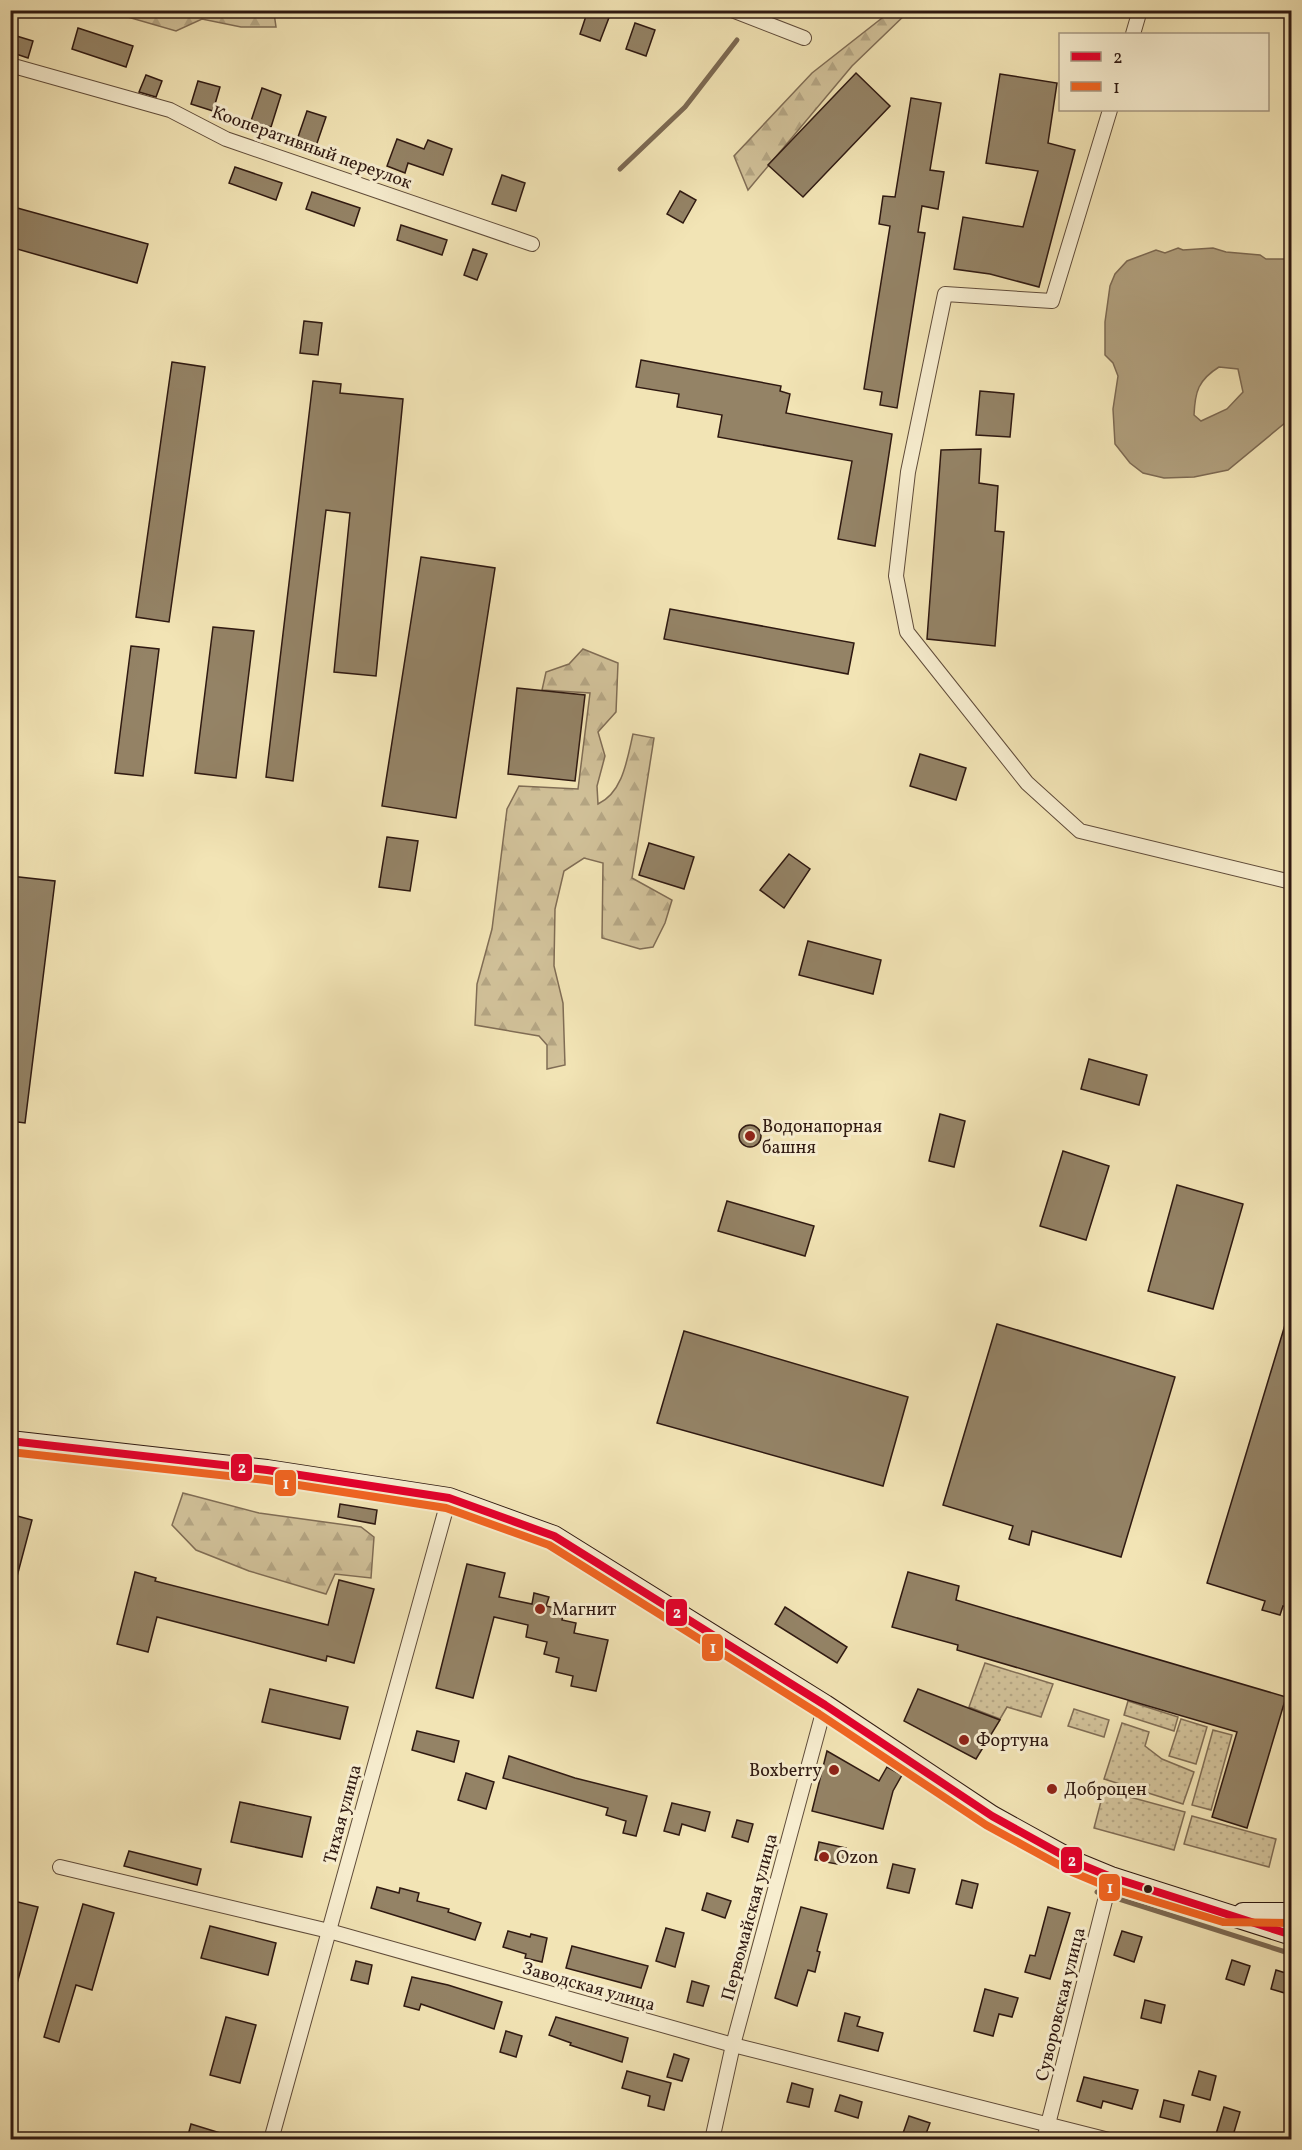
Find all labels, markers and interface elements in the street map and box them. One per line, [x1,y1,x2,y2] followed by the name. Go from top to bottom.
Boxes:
[1059,33,1269,111] legend
[1113,46,1123,71] text: 2
[1113,76,1120,101] text: 1
[208,101,415,196] street label: Кооперативный переулок
[762,1115,882,1161] place label: Водонапорная башня
[743,1129,757,1143] marker: Водонапорная башня
[230,1453,253,1482] line badge: 2
[238,1458,246,1480] text: 2
[274,1469,297,1497] line badge: 1
[283,1474,289,1496] text: 1
[552,1598,616,1623] place label: Магнит
[665,1598,688,1627] line badge: 2
[533,1602,547,1616] marker: Магнит
[673,1603,681,1625] text: 2
[701,1633,724,1662] line badge: 1
[710,1638,716,1660] text: 1
[976,1729,1049,1754] place label: Фортуна
[957,1733,971,1747] marker: Фортуна
[749,1759,822,1784] place label: Boxberry
[318,1762,369,1867] street label: Тихая улица
[827,1763,841,1777] marker: Boxberry
[1064,1778,1147,1803] place label: Доброцен
[1045,1782,1059,1796] marker: Доброцен
[716,1831,785,2004] street label: Первомайская улица
[836,1846,879,1871] place label: Ozon
[1060,1846,1083,1874] line badge: 2
[817,1850,831,1864] marker: Ozon
[1068,1851,1076,1873] text: 2
[1098,1873,1121,1902] line badge: 1
[1107,1878,1113,1900] text: 1
[1142,1883,1154,1895] unlabelled marker
[1030,1925,1093,2084] street label: Суворовская улица
[519,1957,658,2018] street label: Заводская улица

